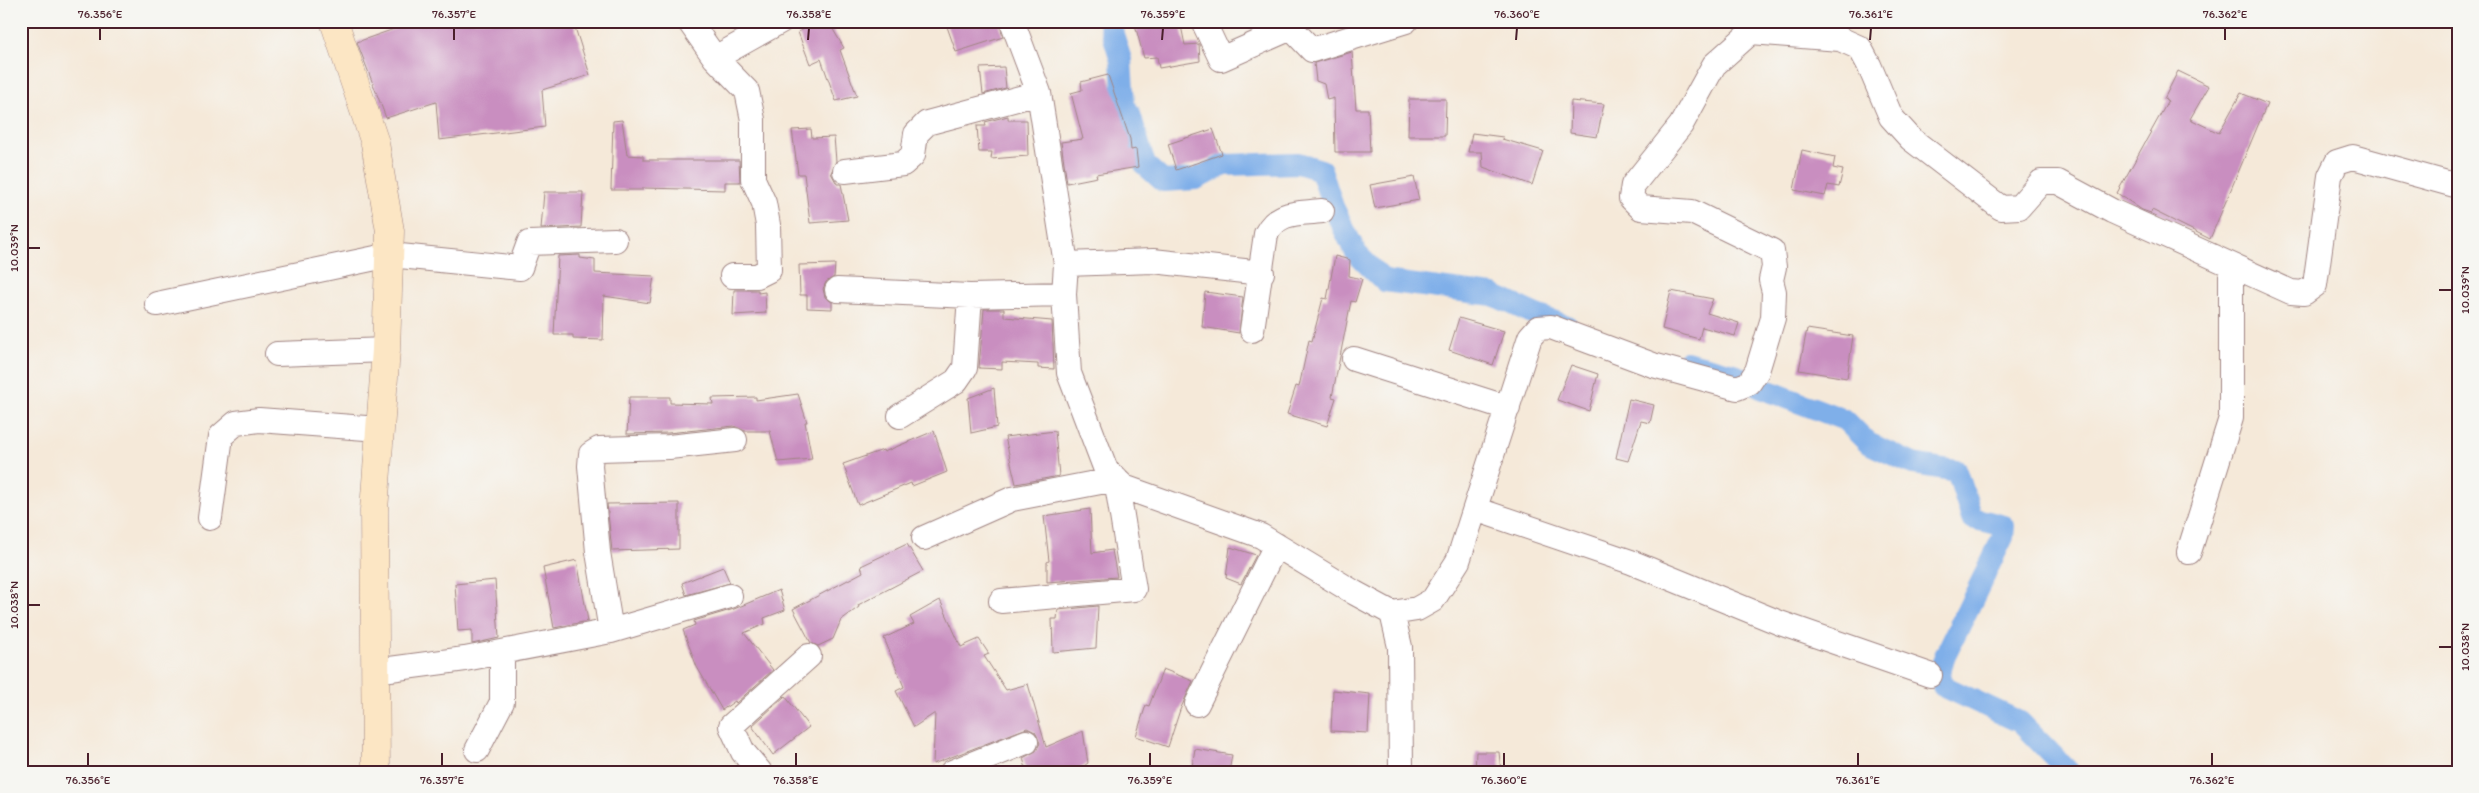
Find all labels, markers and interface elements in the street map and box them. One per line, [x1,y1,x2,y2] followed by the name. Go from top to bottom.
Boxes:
[78,7,123,21] text: 76.356°E
[432,7,476,21] text: 76.357°E
[787,7,832,21] text: 76.358°E
[1141,7,1186,21] text: 76.359°E
[1494,7,1540,21] text: 76.360°E
[1849,7,1893,21] text: 76.361°E
[2203,7,2248,21] text: 76.362°E
[7,224,21,272] text: 10.039°N
[2458,266,2472,314] text: 10.039°N
[7,581,21,629] text: 10.038°N
[2458,623,2472,671] text: 10.038°N
[66,773,111,787] text: 76.356°E
[420,773,464,787] text: 76.357°E
[774,773,819,787] text: 76.358°E
[1128,773,1173,787] text: 76.359°E
[1481,773,1527,787] text: 76.360°E
[1836,773,1880,787] text: 76.361°E
[2190,773,2235,787] text: 76.362°E

